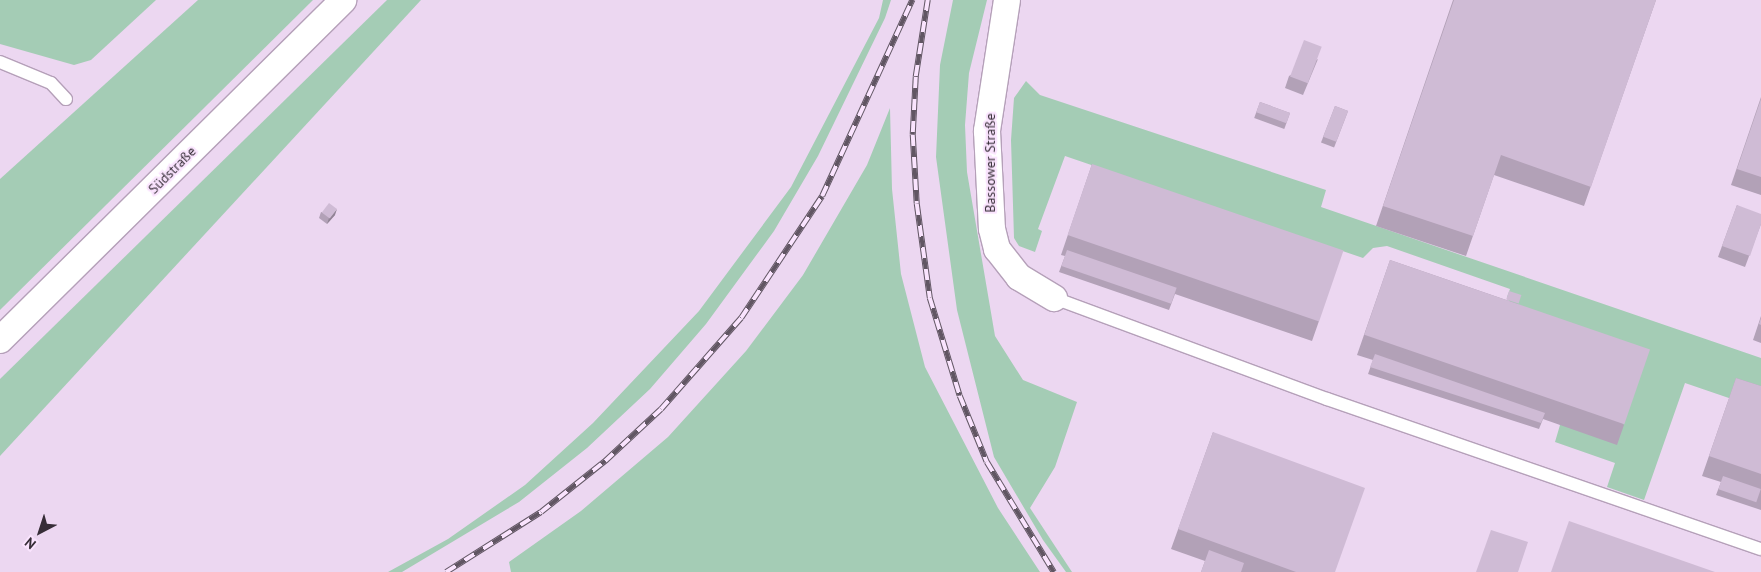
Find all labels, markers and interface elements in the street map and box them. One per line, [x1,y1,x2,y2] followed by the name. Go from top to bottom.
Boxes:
[982,113,998,213] street label: Bassower Straße
[145,143,199,197] street label: Südstraße
[15,507,65,557] north arrow
[21,534,40,553] text: N

